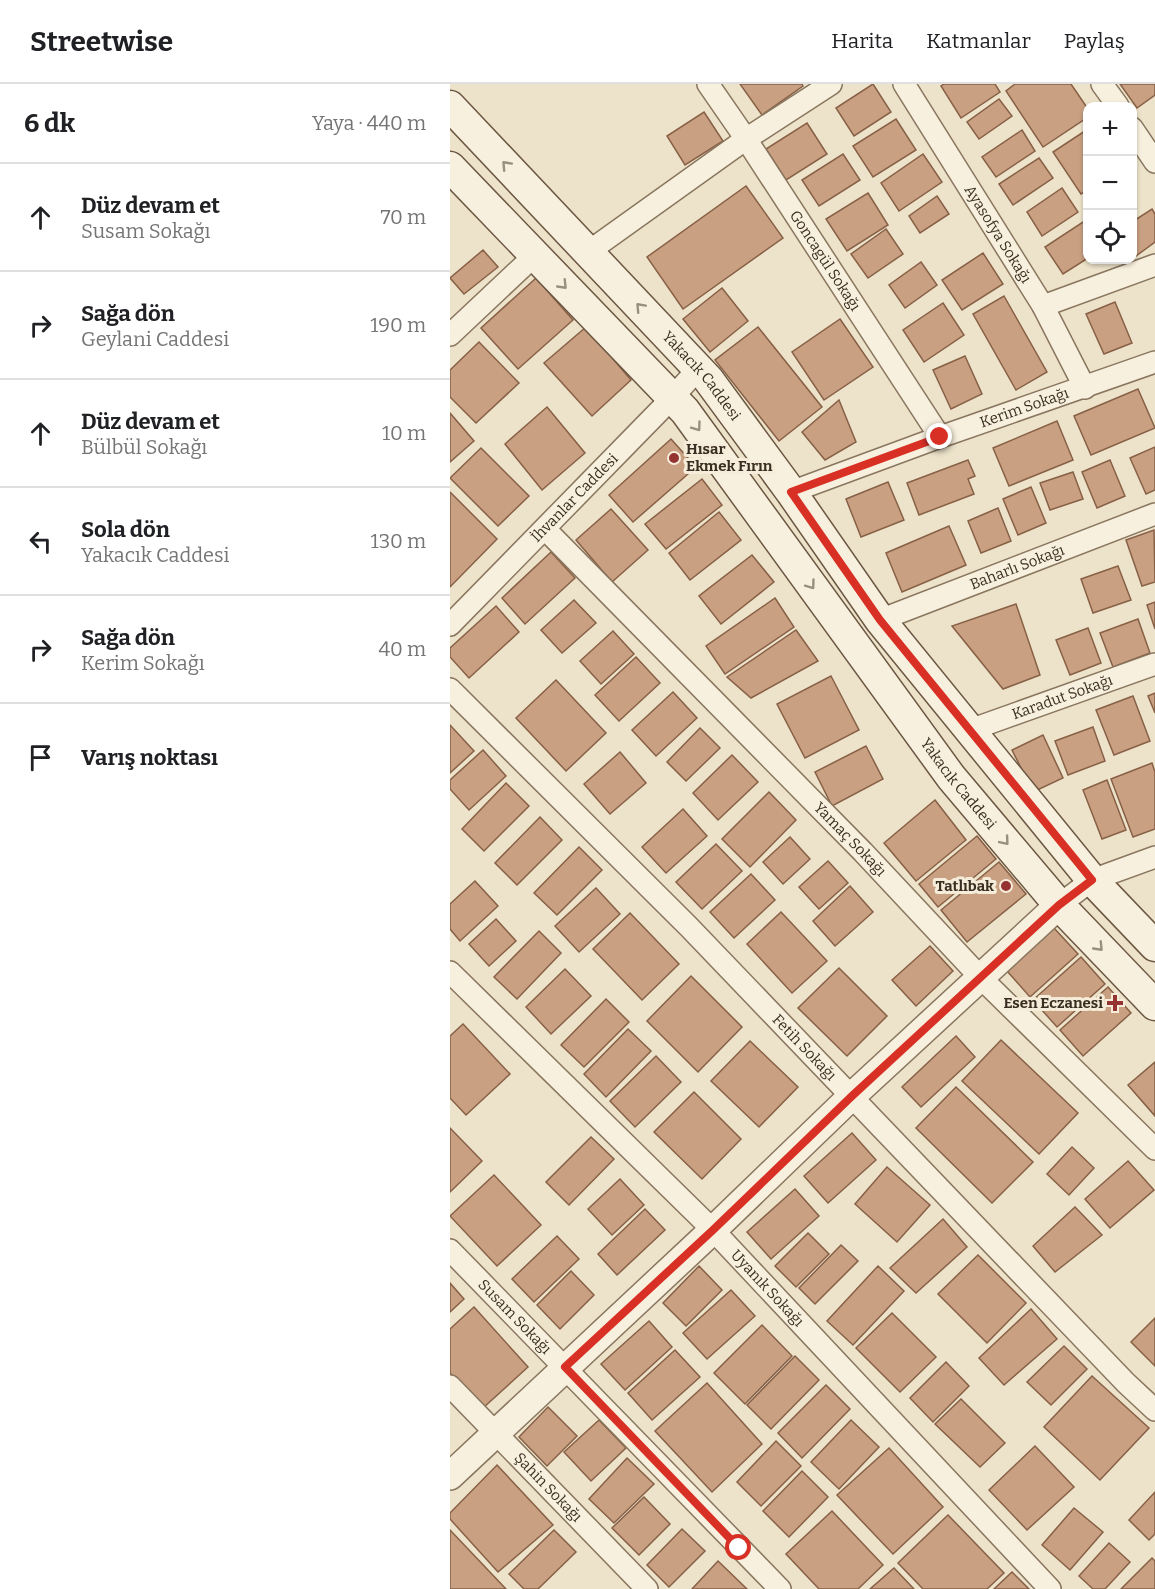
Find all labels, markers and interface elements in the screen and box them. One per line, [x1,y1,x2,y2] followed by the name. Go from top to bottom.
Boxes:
[30,25,173,58] text: Streetwise
[831,28,893,54] text: Harita
[926,28,1031,54] text: Katmanlar
[1064,28,1125,54] text: Paylaş
[1083,102,1137,264] map controls
[1083,102,1137,156] button: +
[24,108,75,139] text: 6 dk
[312,111,426,135] text: Yaya · 440 m
[1083,156,1137,210] button: −
[503,162,514,173] one-way arrow
[961,182,1036,287] street label: Ayasofya Sokağı
[81,192,220,219] text: Düz devam et
[24,201,57,234] icon: ahead
[380,205,426,229] text: 70 m
[786,207,865,315] street label: Goncagül Sokağı
[1083,210,1137,264] button: locate
[81,219,210,243] text: Susam Sokağı
[556,277,567,288] one-way arrow
[81,300,175,327] text: Sağa dön
[637,304,648,315] one-way arrow
[24,309,57,342] icon: right
[370,313,426,337] text: 190 m
[81,327,229,351] text: Geylani Caddesi
[659,327,745,424] street label: Yakacık Caddesi
[977,384,1072,431] street label: Kerim Sokağı
[81,408,220,435] text: Düz devam et
[24,417,57,450] icon: ahead
[382,421,426,445] text: 10 m
[689,421,700,432] one-way arrow
[926,423,952,449] route end
[81,435,207,459] text: Bülbül Sokağı
[686,440,773,475] place label: Hısar Ekmek Fırın
[527,449,622,546] street label: İhvanlar Caddesi
[667,451,681,465] marker: Hısar Ekmek Fırın
[81,516,170,543] text: Sola dön
[24,525,57,558] icon: left
[371,529,426,553] text: 130 m
[967,541,1067,593] street label: Baharlı Sokağı
[81,543,230,567] text: Yakacık Caddesi
[804,578,815,589] one-way arrow
[81,624,175,651] text: Sağa dön
[24,633,57,666] icon: right
[378,637,426,661] text: 40 m
[81,651,205,675] text: Kerim Sokağı
[1009,671,1116,723] street label: Karadut Sokağı
[917,734,1001,833] street label: Yakacık Caddesi
[24,741,57,774] icon: arrive
[81,744,218,771] text: Varış noktası
[810,798,890,880] street label: Yamaç Sokağı
[998,834,1009,845] one-way arrow
[936,877,994,895] place label: Tatlıbak
[999,879,1013,893] marker: Tatlıbak
[1092,940,1103,951] one-way arrow
[1003,994,1103,1012] place label: Esen Eczanesi
[1108,996,1122,1010] marker: Esen Eczanesi
[769,1011,840,1085] street label: Fetih Sokağı
[727,1246,808,1331] street label: Uyanık Sokağı
[475,1276,556,1358] street label: Susam Sokağı
[511,1449,586,1526] street label: Şahin Sokağı
[725,1534,751,1560] route start

